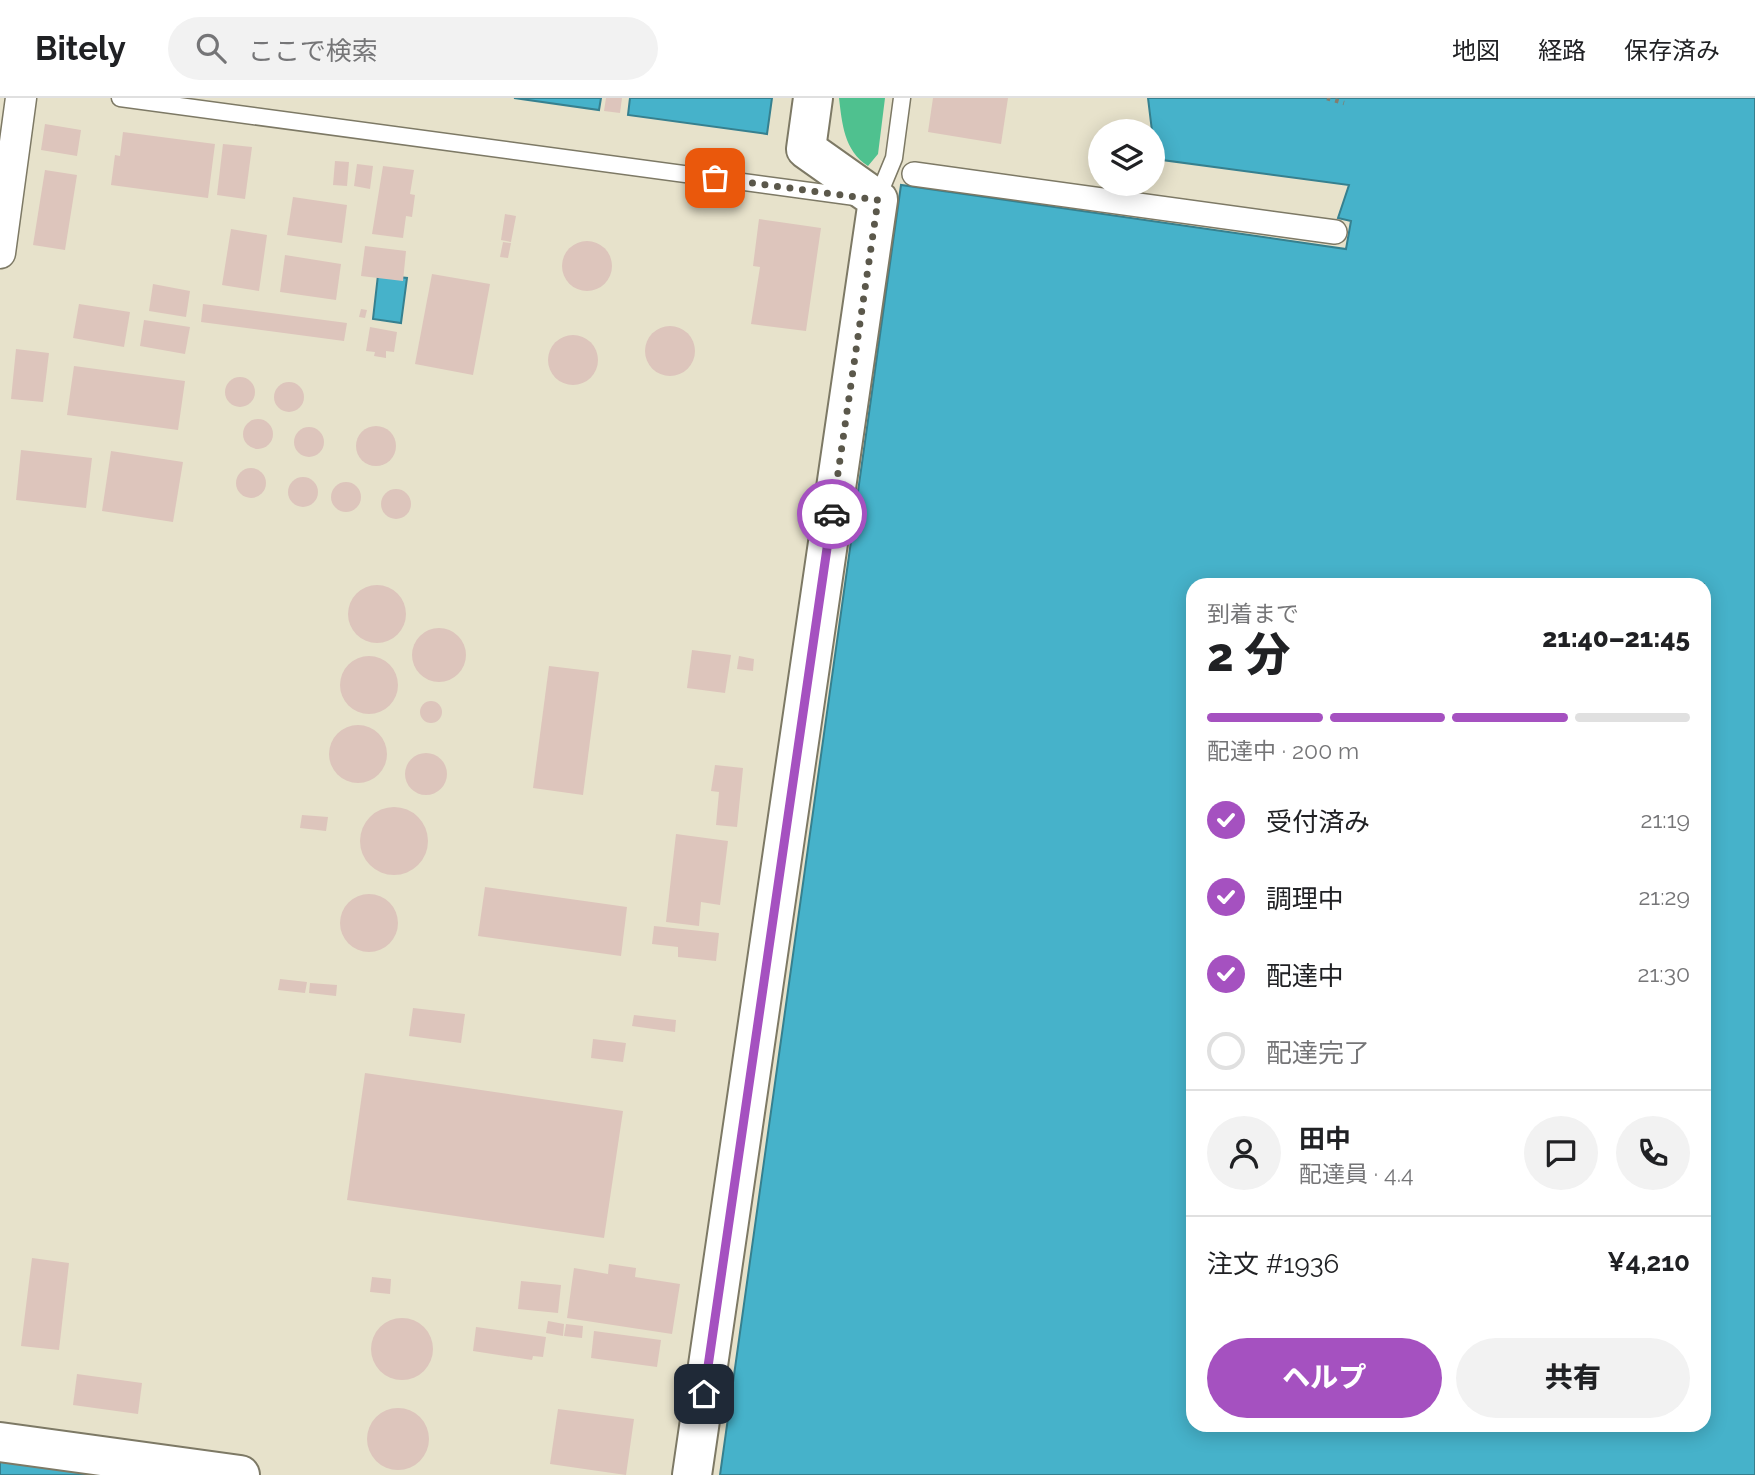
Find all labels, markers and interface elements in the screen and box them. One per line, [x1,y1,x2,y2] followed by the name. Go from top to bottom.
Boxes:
[168,17,658,80] search box
[35,29,126,68] text: Bitely
[192,29,230,67] icon: search
[248,36,378,66] text: ここで検索
[1452,36,1500,65] text: 地図
[1538,36,1586,65] text: 経路
[1624,36,1720,65] text: 保存済み
[1088,119,1165,196] map controls
[1088,119,1165,196] button: layers
[685,148,745,208] pin
[696,159,734,197] icon: bag
[797,479,867,549] courier
[813,495,851,533] icon: car
[1207,600,1299,627] text: 到着まで
[1542,623,1690,653] text: 21:40–21:45
[1207,628,1290,682] text: 2 分
[1207,737,1359,764] text: 配達中 · 200 m
[1207,801,1245,839] icon: check
[1641,806,1690,833] text: 21:19
[1266,807,1370,837] text: 受付済み
[1207,878,1245,916] icon: check
[1638,883,1690,910] text: 21:29
[1266,884,1344,914] text: 調理中
[1207,955,1245,993] icon: check
[1637,960,1690,987] text: 21:30
[1266,961,1344,991] text: 配達中
[1266,1038,1370,1068] text: 配達完了
[1207,1116,1281,1190] button: person
[1524,1116,1598,1190] button: chat
[1616,1116,1690,1190] button: phone
[1299,1124,1351,1154] text: 田中
[1299,1160,1414,1187] text: 配達員 · 4.4
[1607,1247,1690,1277] text: ¥4,210
[1207,1249,1339,1279] text: 注文 #1936
[1207,1338,1442,1418] button: ヘルプ
[1456,1338,1690,1418] button: 共有
[674,1364,734,1424] pin
[685,1375,723,1413] icon: home

